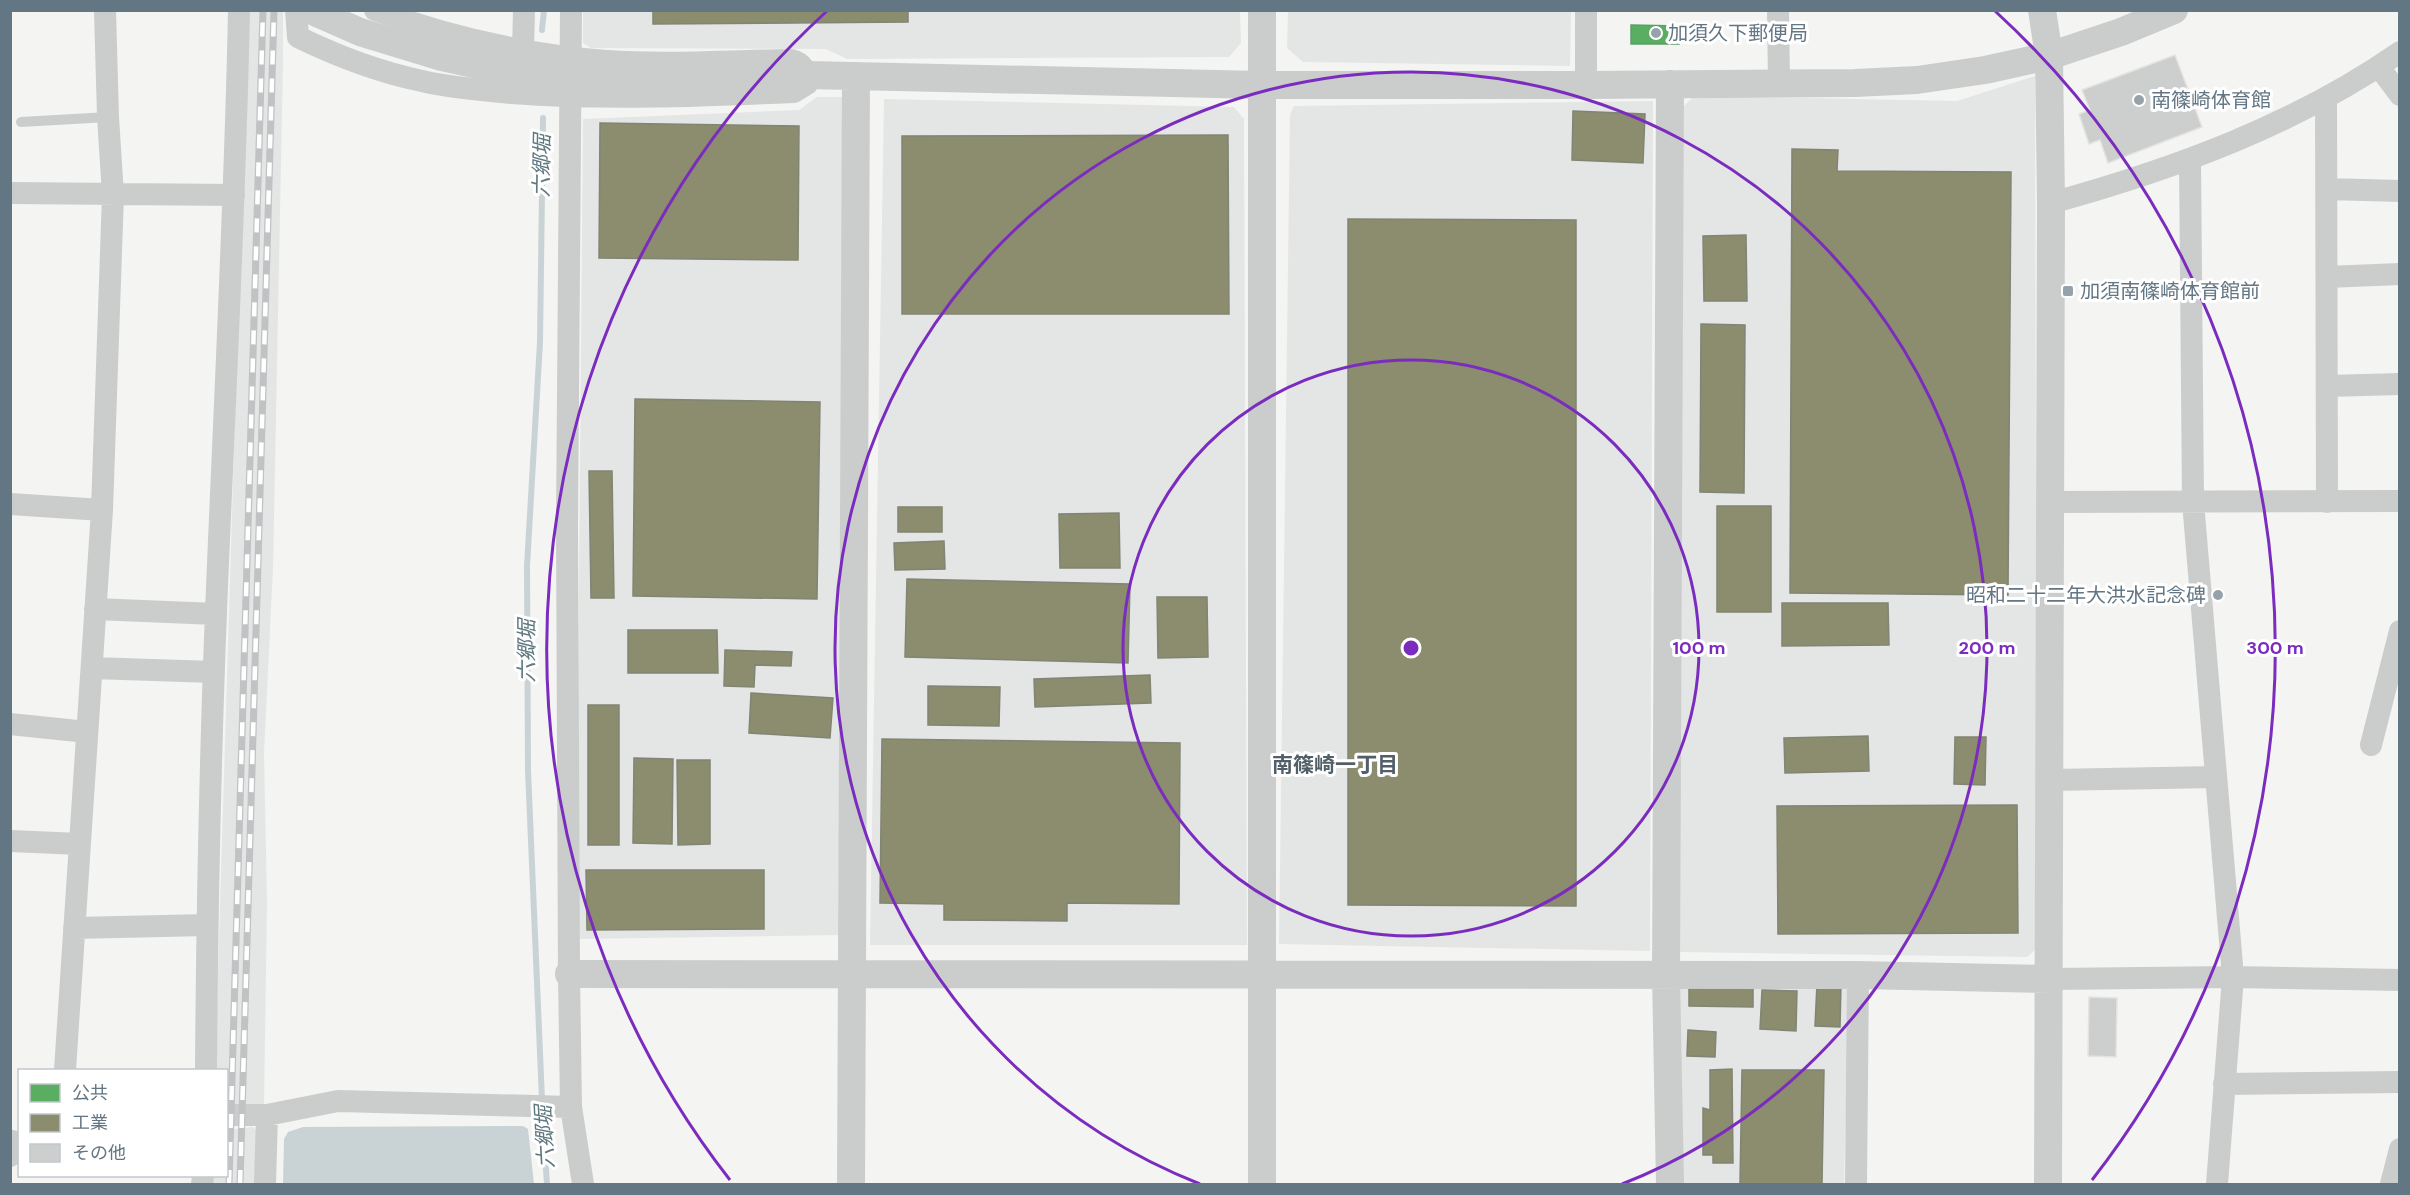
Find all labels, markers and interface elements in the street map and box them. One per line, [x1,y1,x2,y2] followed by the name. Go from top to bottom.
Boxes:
[1668,20,1808,46] place label: 加須久下郵便局
[1649,26,1663,40] marker: 加須久下郵便局
[2151,87,2271,113] place label: 南篠崎体育館
[2132,93,2146,107] marker: 南篠崎体育館
[527,131,557,198] water label: 六郷堀
[2080,278,2260,304] place label: 加須南篠崎体育館前
[2061,284,2075,298] marker: 加須南篠崎体育館前
[1966,582,2206,608] place label: 昭和二十二年大洪水記念碑
[2211,588,2225,602] marker: 昭和二十二年大洪水記念碑
[513,617,541,683] water label: 六郷堀
[1672,636,1726,660] text: 100 m
[1959,636,2015,660] text: 200 m
[2246,636,2304,660] text: 300 m
[1401,638,1421,658] centre of rings
[1272,751,1398,779] district label: 南篠崎一丁目
[18,1069,228,1177] legend
[72,1081,108,1105] text: 公共
[529,1102,561,1169] water label: 六郷堀
[72,1111,108,1135] text: 工業
[72,1141,126,1165] text: その他

